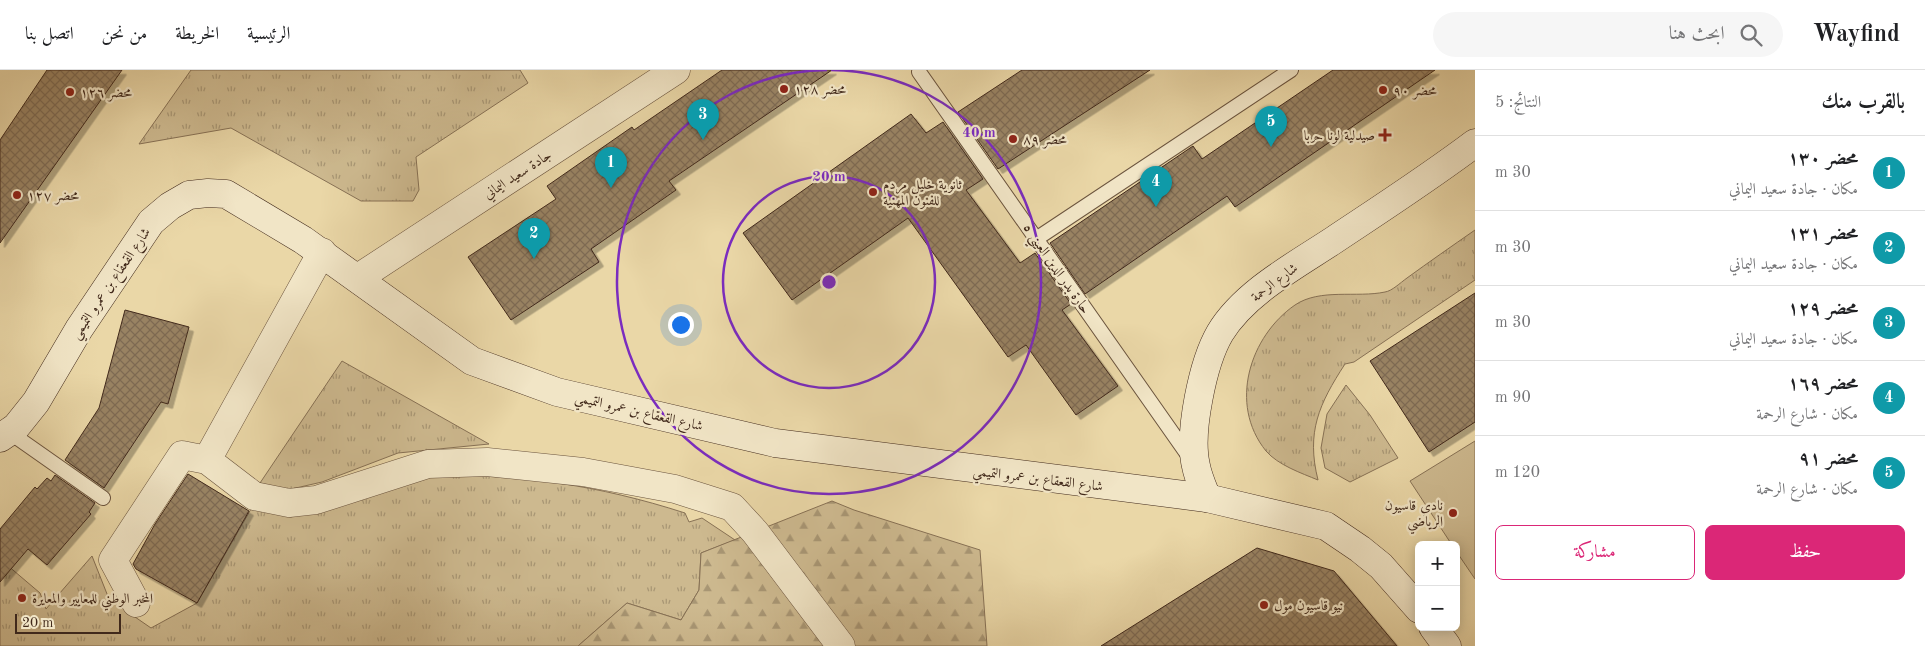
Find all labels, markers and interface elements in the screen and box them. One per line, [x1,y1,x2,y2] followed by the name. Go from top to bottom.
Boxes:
[1433,12,1783,57] search box
[1737,21,1765,49] icon: search
[1813,23,1900,47] text: Wayfind
[25,25,74,43] text: اتصل بنا
[102,25,147,43] text: من نحن
[175,25,219,43] text: الخريطة
[247,25,290,43] text: الرئيسية
[1669,25,1725,44] text: ابحث هنا
[778,83,790,95] marker: محضر ١٢٨
[794,83,846,99] place label: محضر ١٢٨
[1377,84,1389,96] marker: محضر ٩٠
[1393,84,1437,100] place label: محضر ٩٠
[64,86,76,98] marker: محضر ١٢٦
[80,86,132,102] place label: محضر ١٢٦
[1822,92,1905,113] text: بالقرب منك
[1495,95,1541,111] text: النتائج: 5
[687,99,719,140] pin: 3
[1255,106,1287,147] pin: 5
[962,126,996,141] text: 40 m
[1304,129,1375,144] place label: صيدلية لونا حربا
[1379,129,1391,141] marker: صيدلية لونا حربا
[1007,133,1019,145] marker: محضر ٨٩
[1023,133,1067,149] place label: محضر ٨٩
[595,147,627,188] pin: 1
[481,148,556,205] street label: جادة سعيد اليماني
[1788,150,1858,169] text: محضر ١٣٠
[1495,165,1531,181] text: 30 m
[1884,165,1894,181] text: 1
[1140,166,1172,207] pin: 4
[812,170,846,185] text: 20 m
[883,178,962,209] place label: ثانوية خليل مردم للفنون المهنية
[1729,182,1858,198] text: مكان · جادة سعيد اليماني
[867,186,879,198] marker: ثانوية خليل مردم للفنون المهنية
[11,189,23,201] marker: محضر ١٢٧
[27,189,79,205] place label: محضر ١٢٧
[518,218,550,259] pin: 2
[1016,221,1093,319] street label: حارة بدر الدين العيني ٥
[68,225,157,345] street label: شارع القعقاع بن عمرو التميمي
[1788,225,1858,244] text: محضر ١٣١
[1495,240,1531,256] text: 30 m
[1884,240,1894,256] text: 2
[1729,257,1858,273] text: مكان · جادة سعيد اليماني
[1248,260,1303,308] street label: شارع الرحمة
[820,273,838,291] centre of rings
[1788,300,1858,319] text: محضر ١٢٩
[668,312,694,338] your location
[1495,315,1531,331] text: 30 m
[1884,315,1894,331] text: 3
[1729,332,1858,348] text: مكان · جادة سعيد اليماني
[1788,375,1858,394] text: محضر ١٦٩
[572,390,704,438] street label: شارع القعقاع بن عمرو التميمي
[1495,390,1531,406] text: 90 m
[1884,390,1894,406] text: 4
[1756,407,1858,423] text: مكان · شارع الرحمة
[1799,450,1858,469] text: محضر ٩١
[971,464,1104,499] street label: شارع القعقاع بن عمرو التميمي
[1495,465,1540,481] text: 120 m
[1884,465,1894,481] text: 5
[1756,482,1858,498] text: مكان · شارع الرحمة
[1385,499,1443,535] place label: نادي قاسيون الرياضي
[1447,507,1459,519] marker: نادي قاسيون الرياضي
[1495,525,1695,580] button: مشاركة
[1705,525,1905,580] button: حفظ
[1415,541,1460,631] map controls
[1415,541,1460,586] button: +
[1415,586,1460,631] button: −
[16,592,28,604] marker: المخبر الوطني للمعايير والمعايرة
[32,592,153,611] place label: المخبر الوطني للمعايير والمعايرة
[1258,599,1270,611] marker: نيو قاسيون مول
[1274,599,1343,614] place label: نيو قاسيون مول
[15,611,121,634] scale bar
[22,616,53,630] text: 20 m

